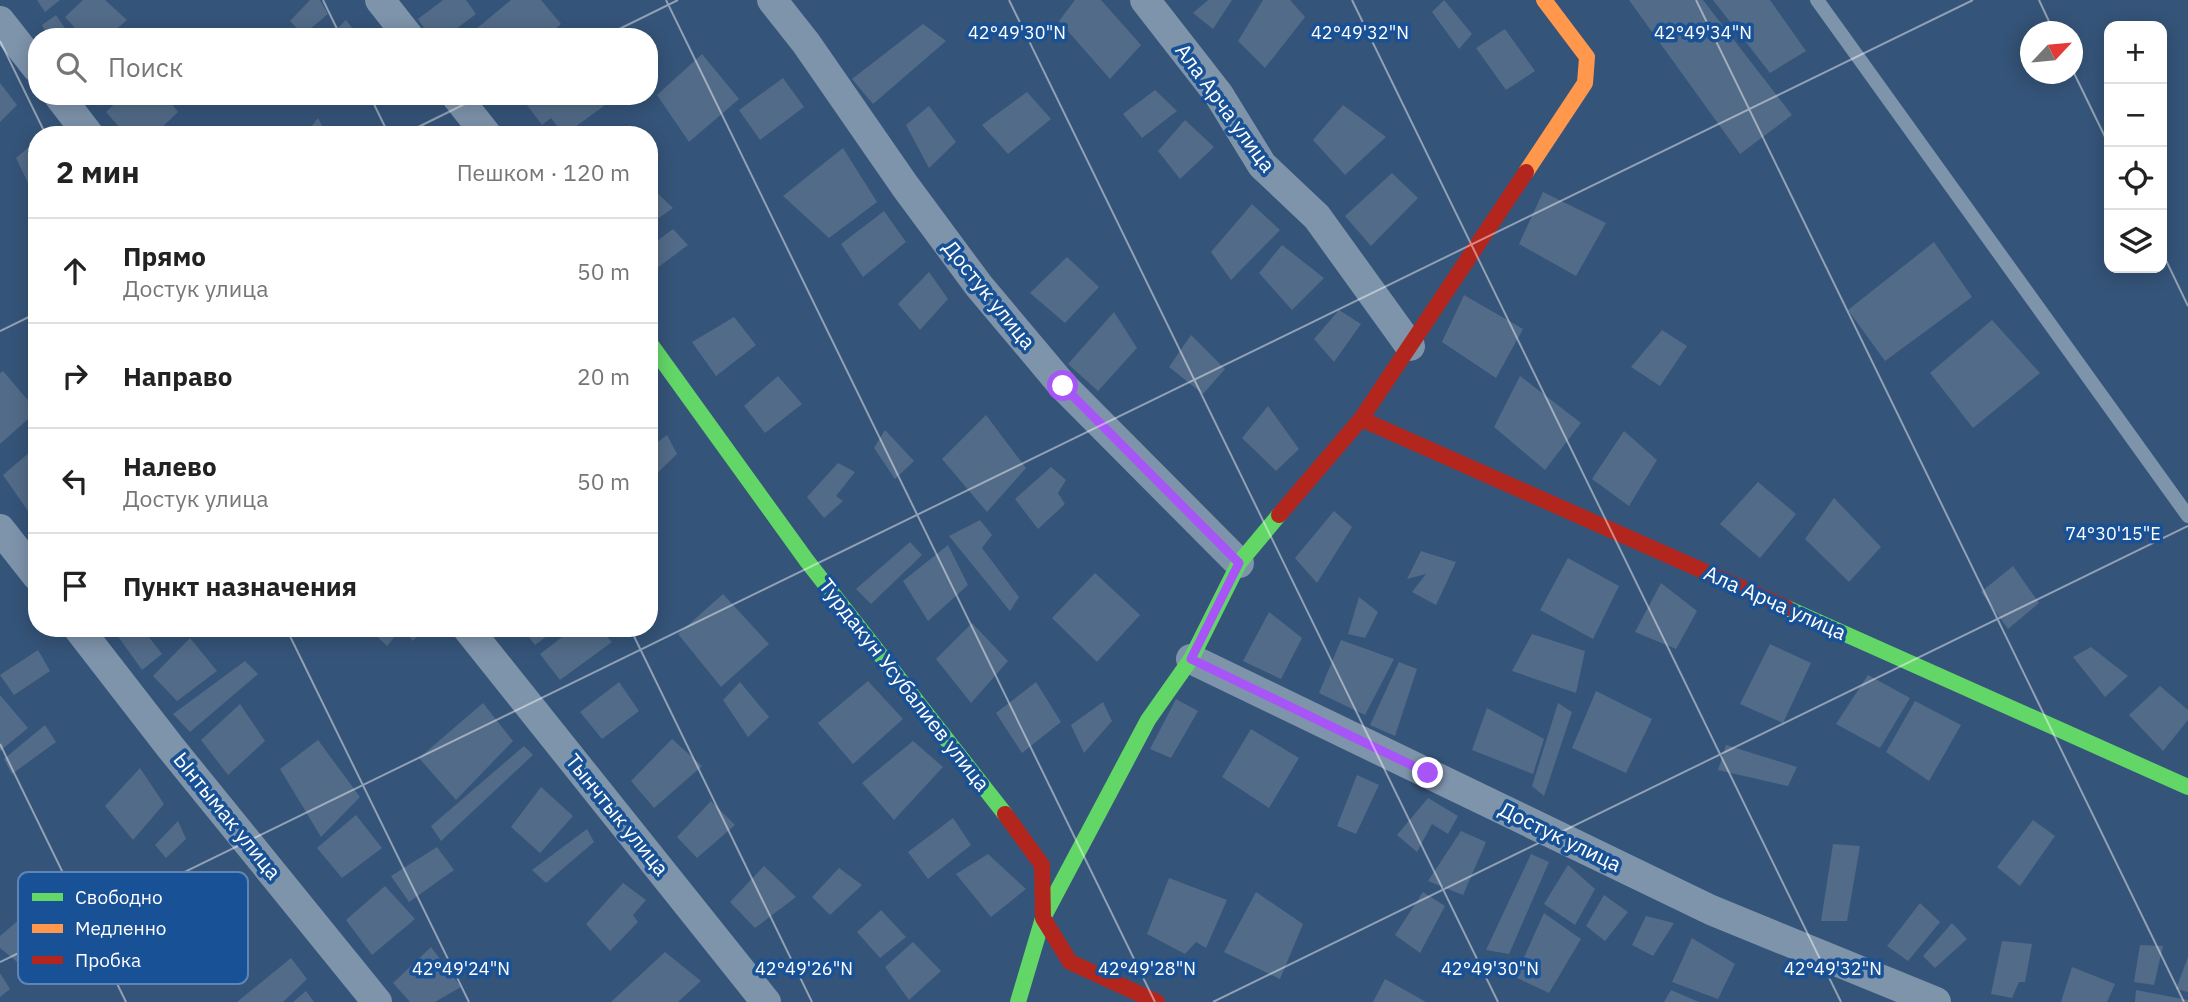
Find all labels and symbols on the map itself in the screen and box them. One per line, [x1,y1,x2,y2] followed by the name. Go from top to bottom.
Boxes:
[968,21,1066,44] text: 42°49'30"N
[1311,21,1409,44] text: 42°49'32"N
[1654,21,1752,44] text: 42°49'34"N
[2020,21,2083,84] north arrow
[1169,37,1282,178] street label: Ала Арча улица
[937,234,1042,355] street label: Достук улица
[1047,370,1078,401] route start
[2065,522,2161,545] text: 74°30'15"E
[1700,558,1851,646] street label: Ала Арча улица
[813,572,997,796] street label: Турдакун Усубалиев улица
[168,746,288,885] street label: Ынтымак улица
[560,747,676,881] street label: Тынчтык улица
[1412,757,1443,788] route end
[1495,794,1626,878] street label: Достук улица
[18,872,248,984] legend
[75,885,163,909] text: Свободно
[75,916,166,940] text: Медленно
[75,948,141,972] text: Пробка
[412,957,510,980] text: 42°49'24"N
[755,957,853,980] text: 42°49'26"N
[1098,957,1196,980] text: 42°49'28"N
[1441,957,1539,980] text: 42°49'30"N
[1784,957,1882,980] text: 42°49'32"N

